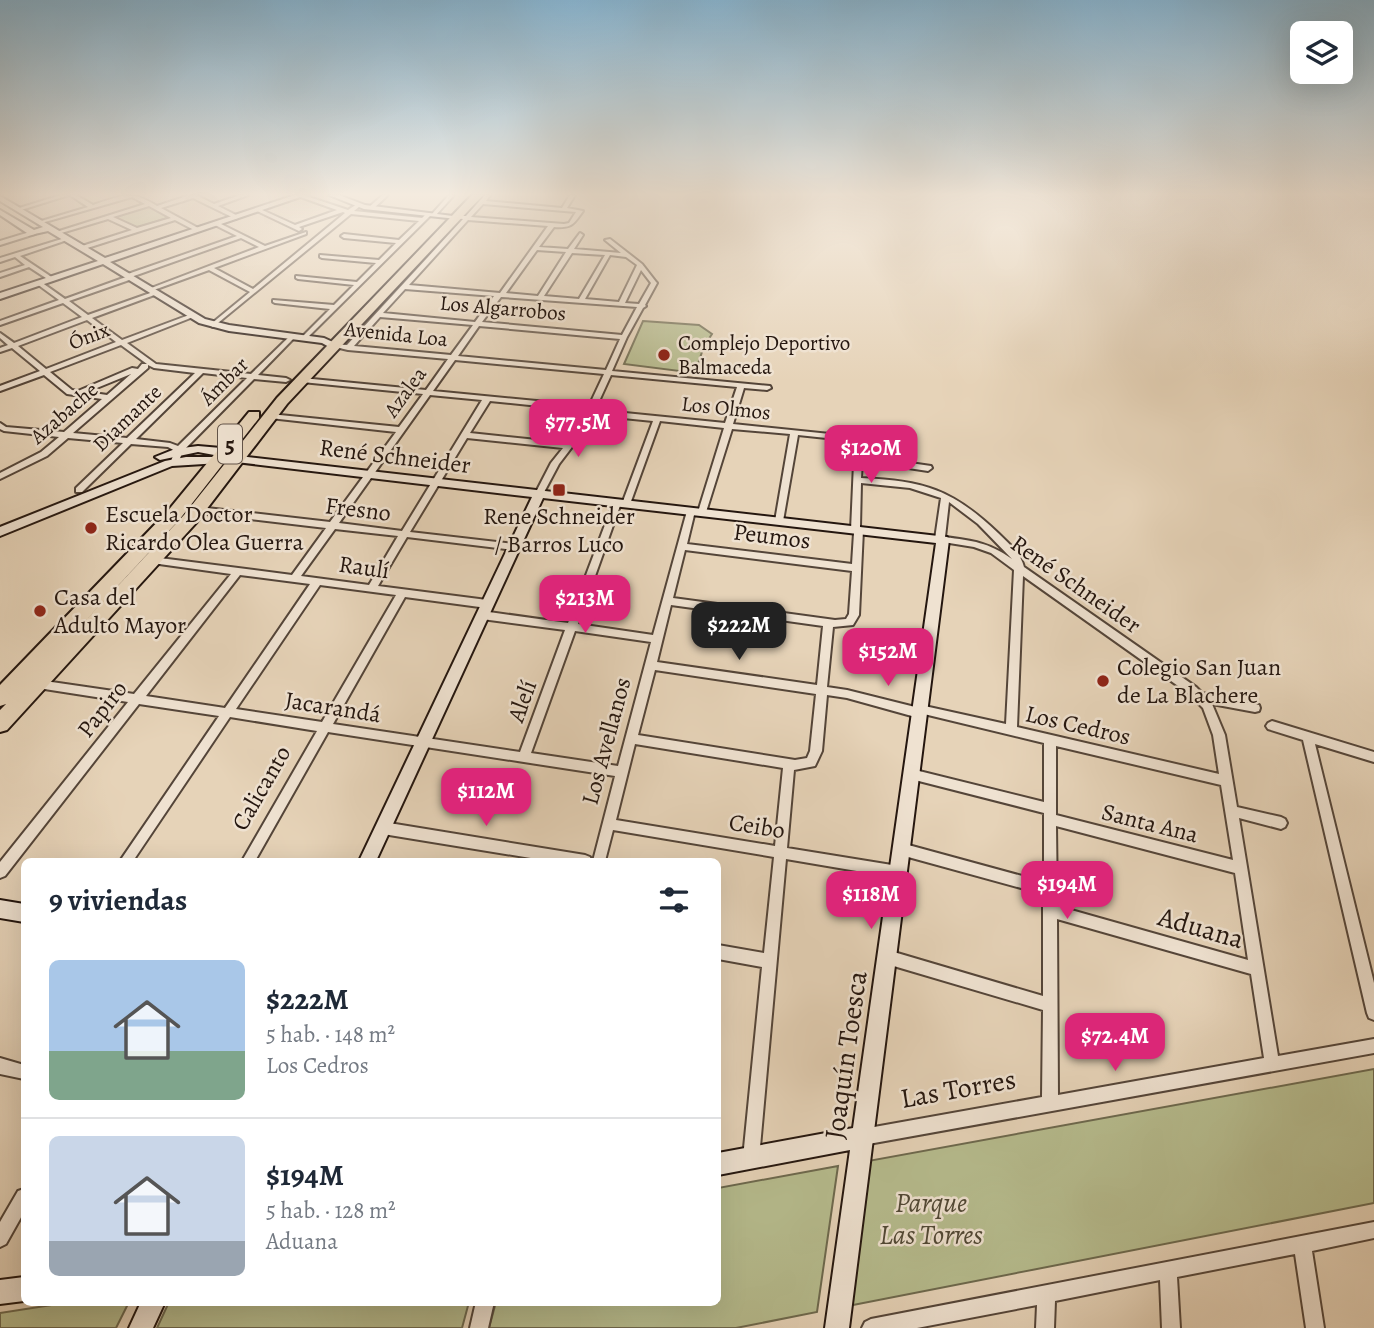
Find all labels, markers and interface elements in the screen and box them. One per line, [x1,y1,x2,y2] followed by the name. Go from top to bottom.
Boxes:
[1290,21,1353,84] map controls
[1290,21,1353,84] button: layers
[439,289,567,327] street label: Los Algarrobos
[64,315,114,357] street label: Ónix
[342,315,449,353] street label: Avenida Loa
[678,329,850,381] place label: Complejo Deportivo Balmaceda
[656,347,672,363] marker: Complejo Deportivo Balmaceda
[193,351,254,412] street label: Ámbar
[377,361,433,424] street label: Azalea
[23,376,104,451] street label: Azabache
[86,378,168,458] street label: Diamante
[680,389,772,427] street label: Los Olmos
[521,400,635,459] pin: $77.5M
[545,406,611,437] text: $77.5M
[218,424,242,464] road number: 5
[822,426,920,485] pin: $120M
[318,431,472,481] street label: René Schneider
[841,432,901,463] text: $120M
[551,482,567,498] marker: Rene Schneider / Barros Luco
[323,489,393,529] street label: Fresno
[105,498,304,558] place label: Escuela Doctor Ricardo Olea Guerra
[483,500,635,560] place label: Rene Schneider / Barros Luco
[732,515,812,557] street label: Peumos
[83,520,99,536] marker: Escuela Doctor Ricardo Olea Guerra
[1005,527,1147,641] street label: René Schneider
[337,548,391,586] street label: Raulí
[536,576,634,635] pin: $213M
[53,581,186,641] place label: Casa del Adulto Mayor
[555,582,615,613] text: $213M
[690,602,788,662] pin: $222M
[32,603,48,619] marker: Casa del Adulto Mayor
[707,609,771,640] text: $222M
[839,628,937,688] pin: $152M
[858,635,918,666] text: $152M
[1117,651,1281,711] place label: Colegio San Juan de La Blachere
[1095,673,1111,689] marker: Colegio San Juan de La Blachere
[70,674,134,744] street label: Papiro
[574,674,638,808] street label: Los Avellanos
[499,675,544,728] street label: Alelí
[283,684,384,731] street label: Jacarandá
[1022,697,1134,753] street label: Los Cedros
[224,740,298,836] street label: Calicanto
[437,768,535,828] pin: $112M
[457,775,515,806] text: $112M
[1098,796,1202,851] street label: Santa Ana
[727,806,787,846] street label: Ceibo
[1018,862,1116,921] pin: $194M
[1037,868,1097,899] text: $194M
[822,872,920,931] pin: $118M
[842,878,900,909] text: $118M
[49,880,187,920] text: 9 viviendas
[655,881,693,919] icon: filters
[1153,897,1248,958] street label: Aduana
[815,968,877,1142] street label: Joaquín Toesca
[266,979,349,1019] text: $222M
[105,988,189,1072] icon: home
[1058,1014,1172,1073] pin: $72.4M
[266,1019,395,1050] text: 5 hab. · 148 m²
[1081,1020,1149,1051] text: $72.4M
[266,1050,369,1081] text: Los Cedros
[897,1060,1019,1118] street label: Las Torres
[266,1155,344,1195] text: $194M
[105,1164,189,1248] icon: home
[879,1184,983,1254] park label: Parque Las Torres
[266,1195,396,1226] text: 5 hab. · 128 m²
[266,1226,338,1257] text: Aduana

